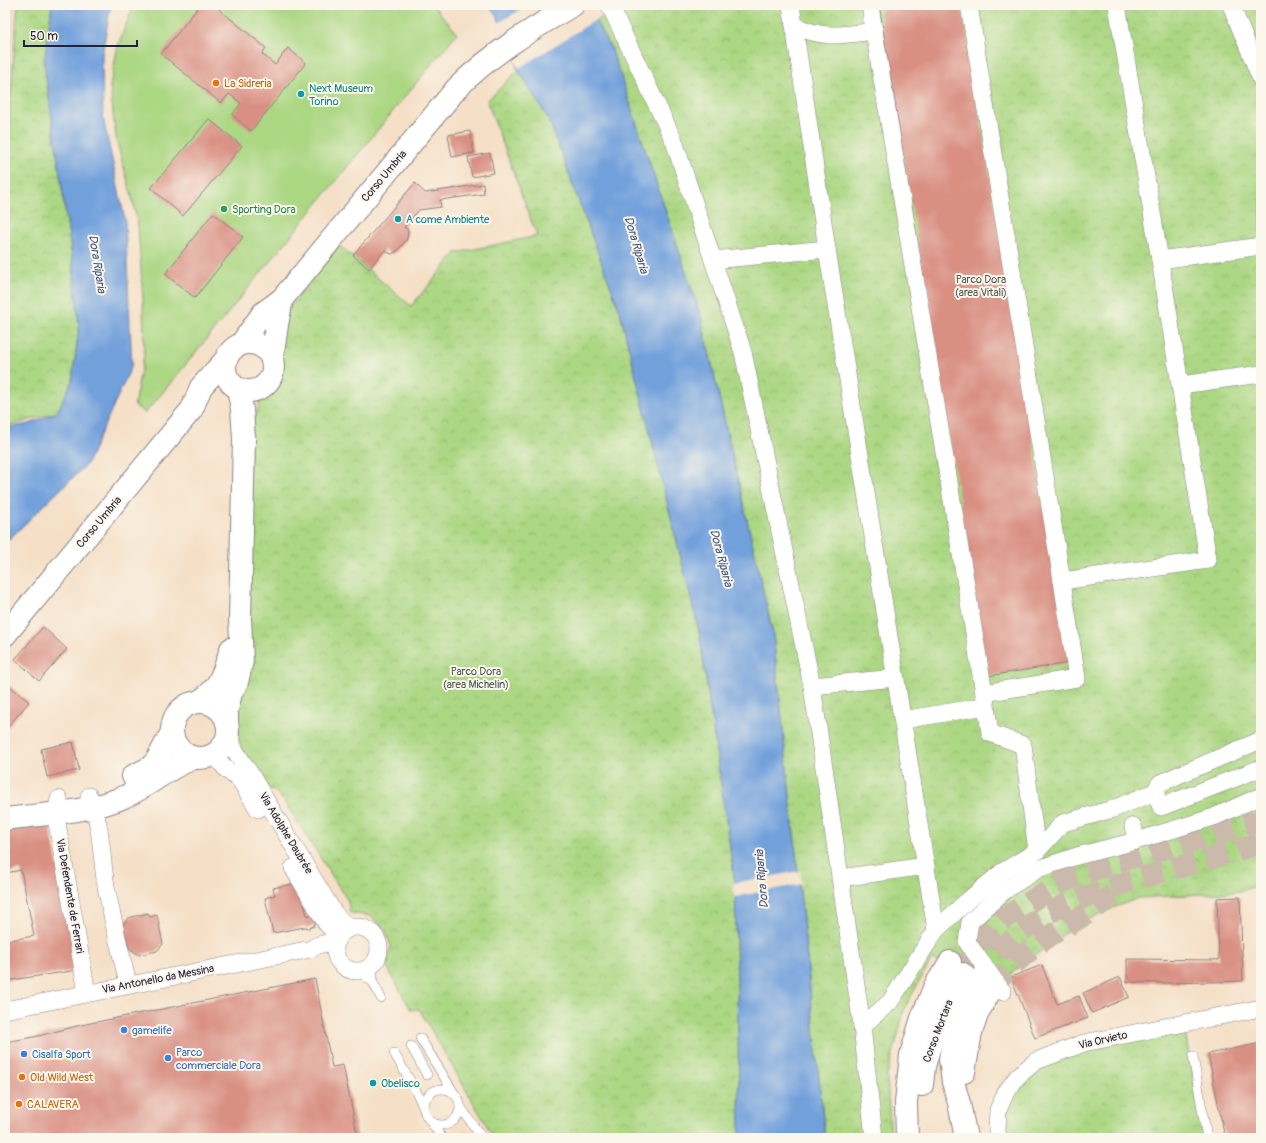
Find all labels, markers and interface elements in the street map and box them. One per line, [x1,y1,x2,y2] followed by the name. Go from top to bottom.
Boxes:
[24,22,137,48] scale bar
[30,29,58,44] text: 50 m
[224,77,272,90] place label: La Sidreria
[211,78,221,88] marker: La Sidreria
[309,82,373,108] place label: Next Museum Torino
[296,89,306,99] marker: Next Museum Torino
[359,148,409,204] street label: Corso Umbria
[232,203,296,216] place label: Sporting Dora
[219,204,229,214] marker: Sporting Dora
[406,213,490,226] place label: A come Ambiente
[393,214,403,224] marker: A come Ambiente
[621,215,652,277] water label: Dora Riparia
[85,234,109,296] water label: Dora Riparia
[955,273,1007,299] park label: Parco Dora (area Vitali)
[74,494,124,550] street label: Corso Umbria
[706,528,736,590] water label: Dora Riparia
[443,665,509,691] park label: Parco Dora (area Michelin)
[256,790,316,877] street label: Via Adolphe Daubrée
[53,837,87,955] street label: Via Defendente de Ferrari
[752,848,772,909] water label: Dora Riparia
[101,962,215,996] street label: Via Antonello da Messina
[920,998,956,1064] street label: Corso Mortara
[132,1024,172,1037] place label: gamelife
[119,1025,129,1035] marker: gamelife
[1077,1028,1129,1052] street label: Via Orvieto
[176,1046,261,1072] place label: Parco commerciale Dora
[32,1048,91,1061] place label: Cisalfa Sport
[19,1049,29,1059] marker: Cisalfa Sport
[163,1053,173,1063] marker: Parco commerciale Dora
[30,1071,94,1084] place label: Old Wild West
[17,1072,27,1082] marker: Old Wild West
[381,1077,420,1090] place label: Obelisco
[368,1078,378,1088] marker: Obelisco
[27,1098,79,1111] place label: CALAVERA
[14,1099,24,1109] marker: CALAVERA

